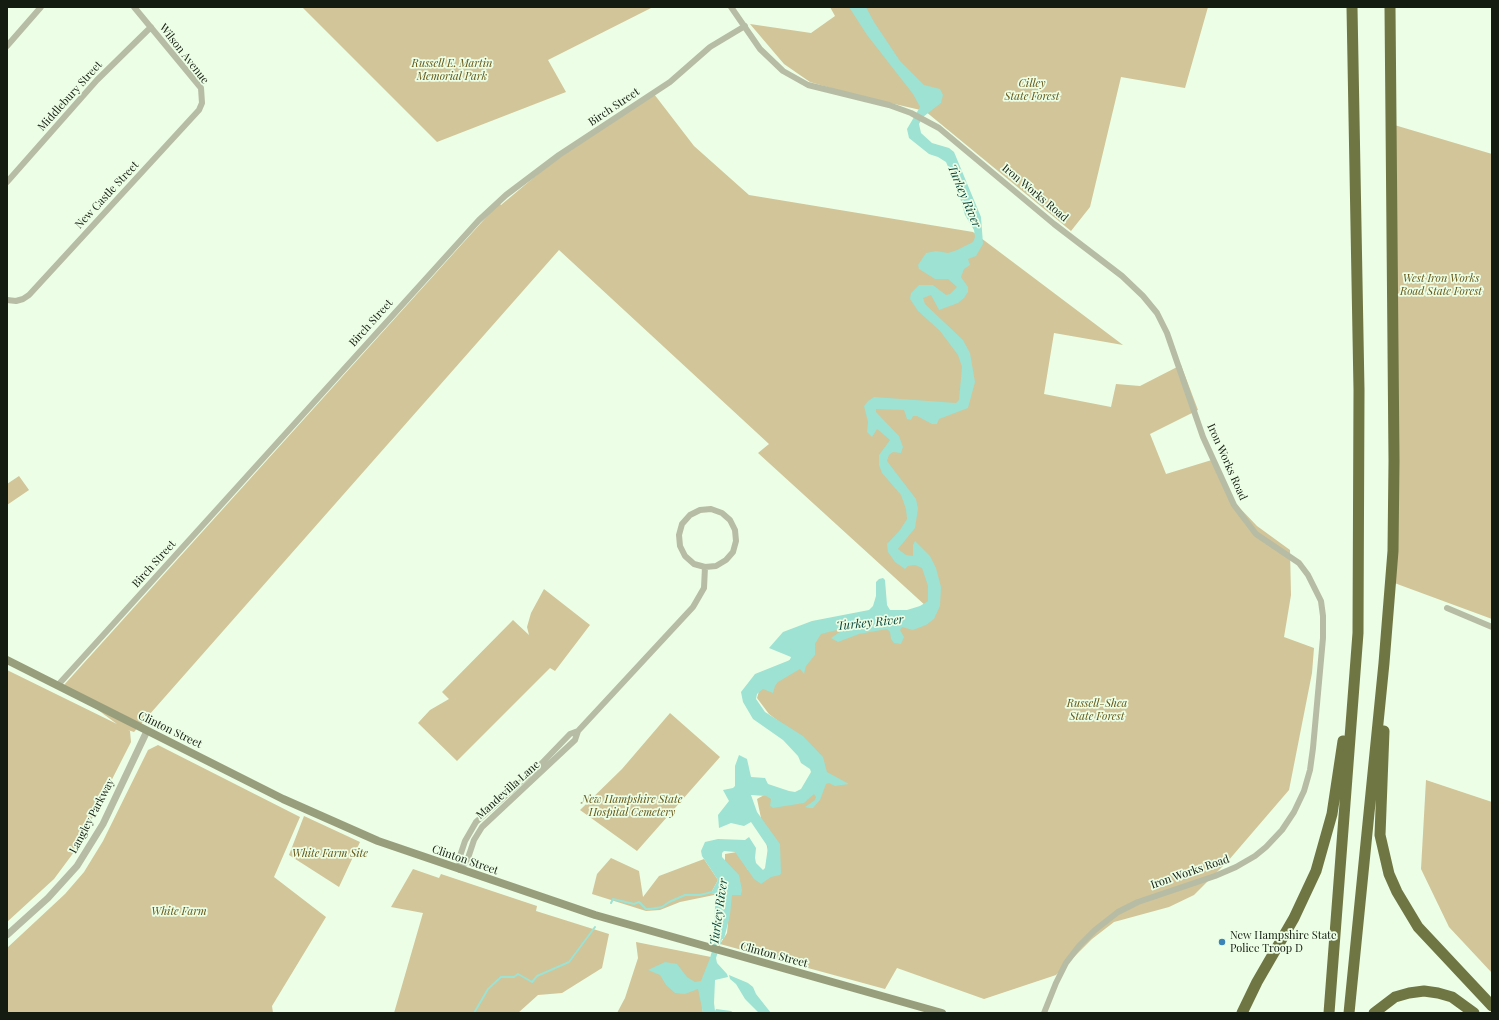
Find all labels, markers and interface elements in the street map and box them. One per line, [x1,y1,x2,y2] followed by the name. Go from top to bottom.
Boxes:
[156,21,212,87] street label: Wilson Avenue
[412,57,492,83] park label: Russell E. Martin Memorial Park
[35,58,105,134] street label: Middlebury Street
[1005,77,1059,103] park label: Cilley State Forest
[586,85,642,129] street label: Birch Street
[72,159,142,231] street label: New Castle Street
[999,161,1071,225] street label: Iron Works Road
[944,162,984,230] water label: Turkey River
[1400,272,1482,298] park label: West Iron Works Road State Forest
[346,297,396,349] street label: Birch Street
[1204,422,1250,502] street label: Iron Works Road
[129,538,179,590] street label: Birch Street
[836,612,904,634] water label: Turkey River
[1067,697,1127,723] park label: Russell-Shea State Forest
[136,709,204,751] street label: Clinton Street
[474,758,542,822] street label: Mandevilla Lane
[67,776,117,856] street label: Langley Parkway
[582,793,682,819] park label: New Hampshire State Hospital Cemetery
[430,842,500,878] street label: Clinton Street
[292,847,368,861] park label: White Farm Site
[1149,852,1231,892] street label: Iron Works Road
[707,878,731,946] water label: Turkey River
[151,905,207,919] park label: White Farm
[1230,929,1337,955] place label: New Hampshire State Police Troop D
[1217,937,1227,947] marker: New Hampshire State Police Troop D
[739,940,809,970] street label: Clinton Street

